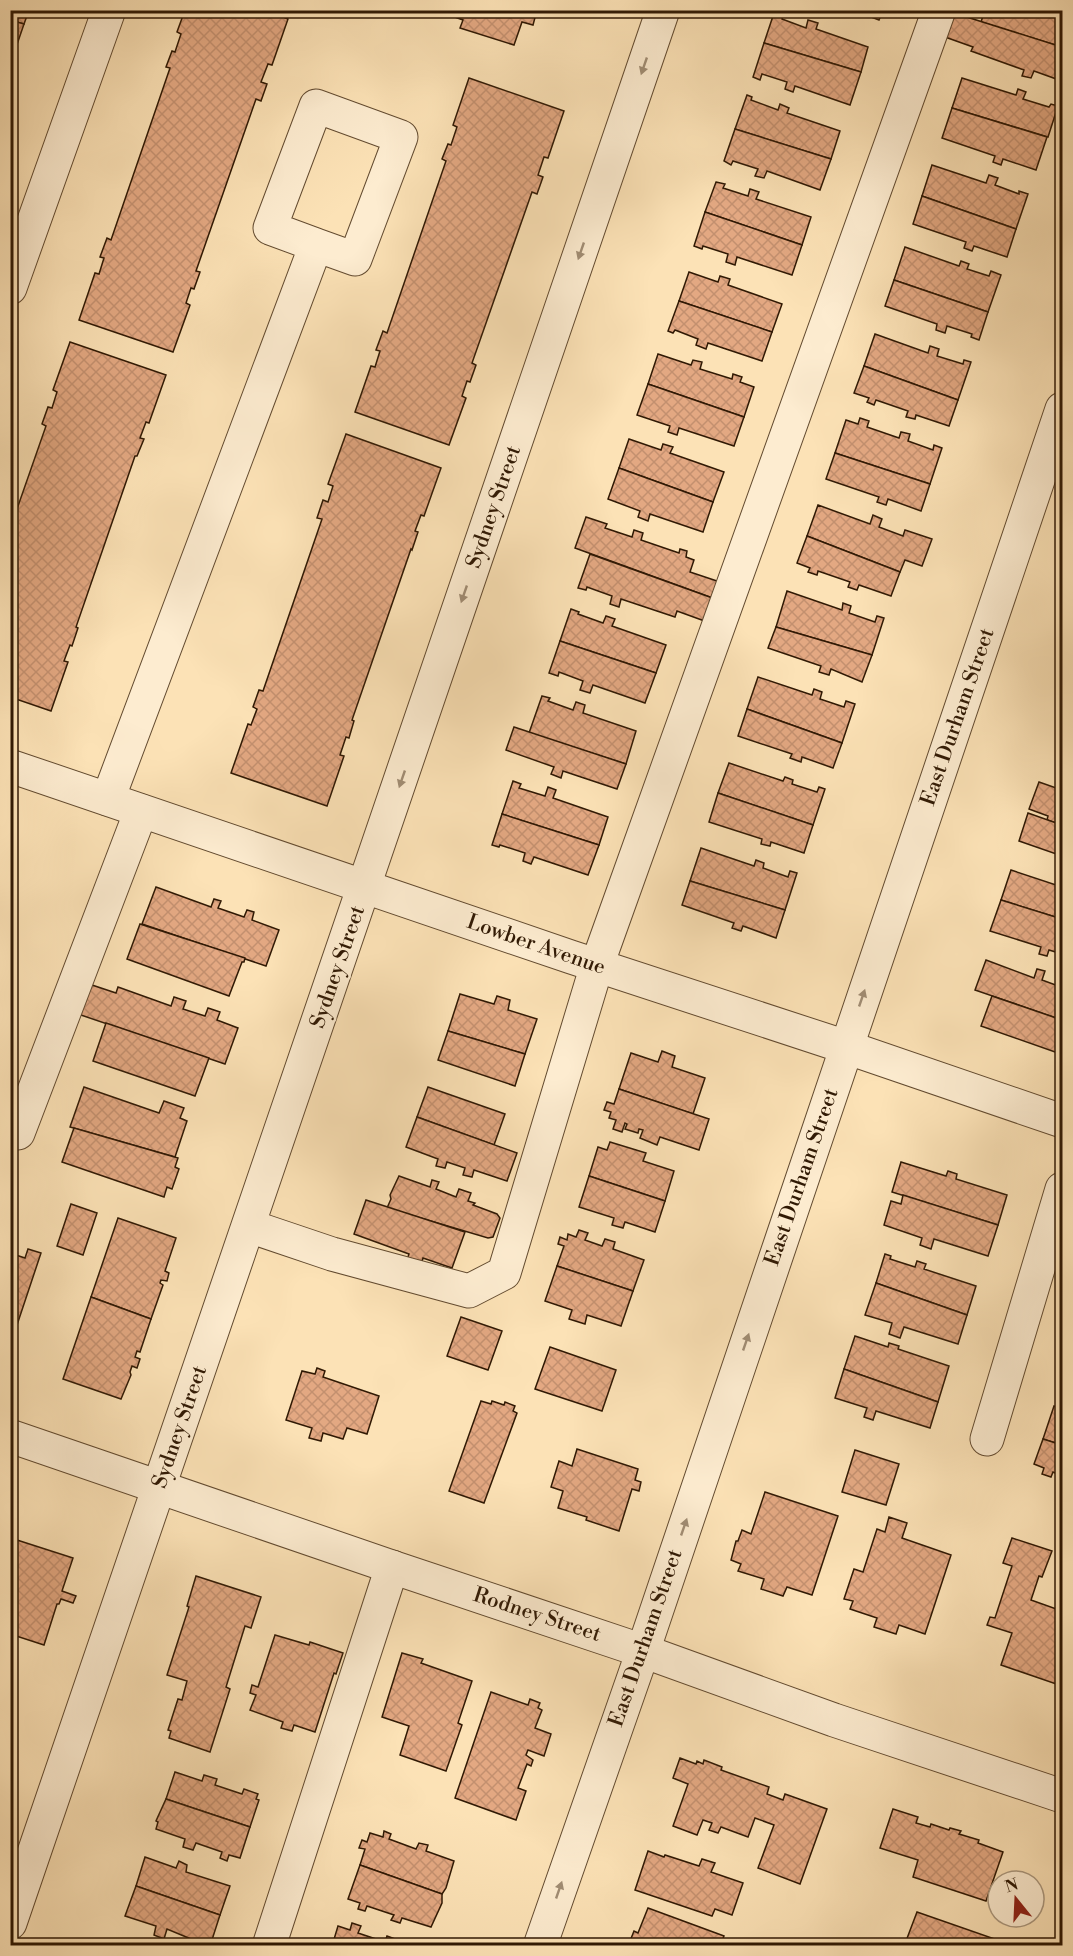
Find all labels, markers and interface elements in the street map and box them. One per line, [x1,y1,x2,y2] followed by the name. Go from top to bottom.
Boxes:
[638,57,648,75] one-way arrow
[576,242,586,260] one-way arrow
[461,442,527,572] street label: Sydney Street
[459,585,469,603] one-way arrow
[915,624,1001,809] street label: East Durham Street
[396,770,406,788] one-way arrow
[305,902,371,1032] street label: Sydney Street
[463,909,609,981] street label: Lowber Avenue
[858,989,868,1007] one-way arrow
[759,1084,845,1269] street label: East Durham Street
[742,1333,752,1351] one-way arrow
[147,1362,213,1492] street label: Sydney Street
[680,1518,690,1536] one-way arrow
[603,1545,689,1730] street label: East Durham Street
[470,1582,605,1648] street label: Rodney Street
[986,1869,1046,1929] north arrow
[1003,1874,1021,1897] text: N
[555,1881,565,1899] one-way arrow

